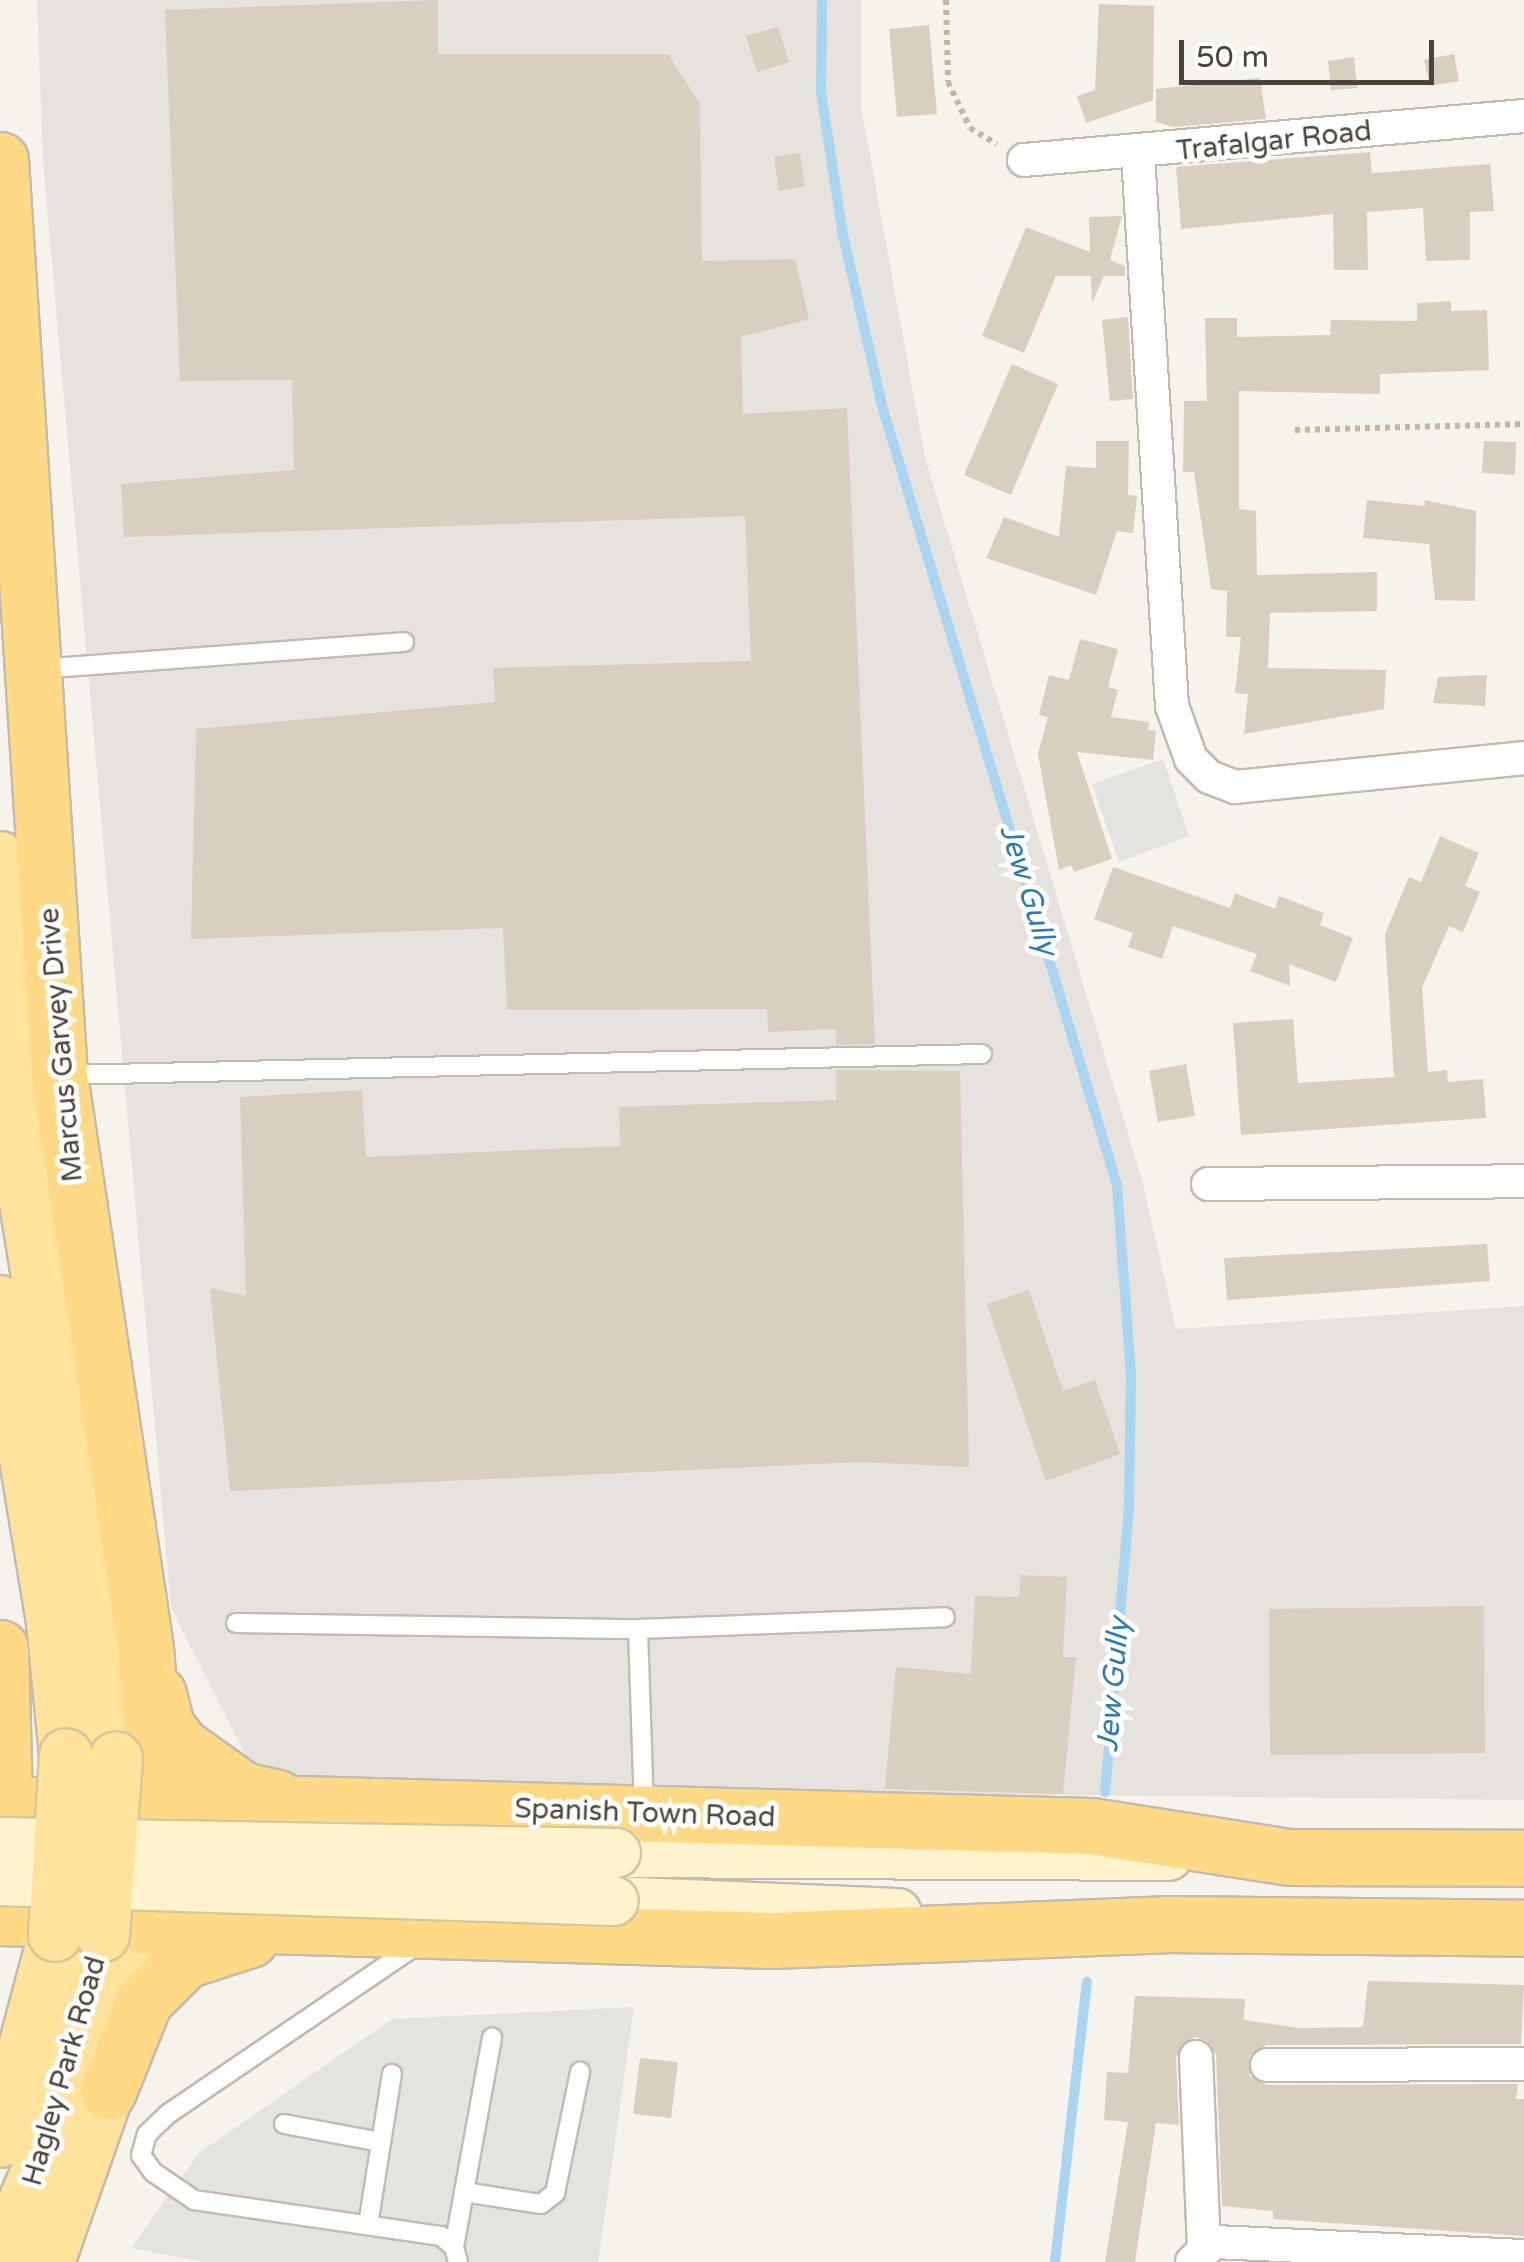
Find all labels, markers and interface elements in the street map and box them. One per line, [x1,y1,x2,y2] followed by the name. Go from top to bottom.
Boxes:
[1184,20,1439,82] scale bar
[1196,39,1269,76] text: 50 m
[1175,114,1373,168] street label: Trafalgar Road
[991,820,1065,960] water label: Jew Gully
[32,907,90,1183] street label: Marcus Garvey Drive
[1090,1616,1138,1754] water label: Jew Gully
[514,1792,776,1834] street label: Spanish Town Road
[15,1952,113,2190] street label: Hagley Park Road

